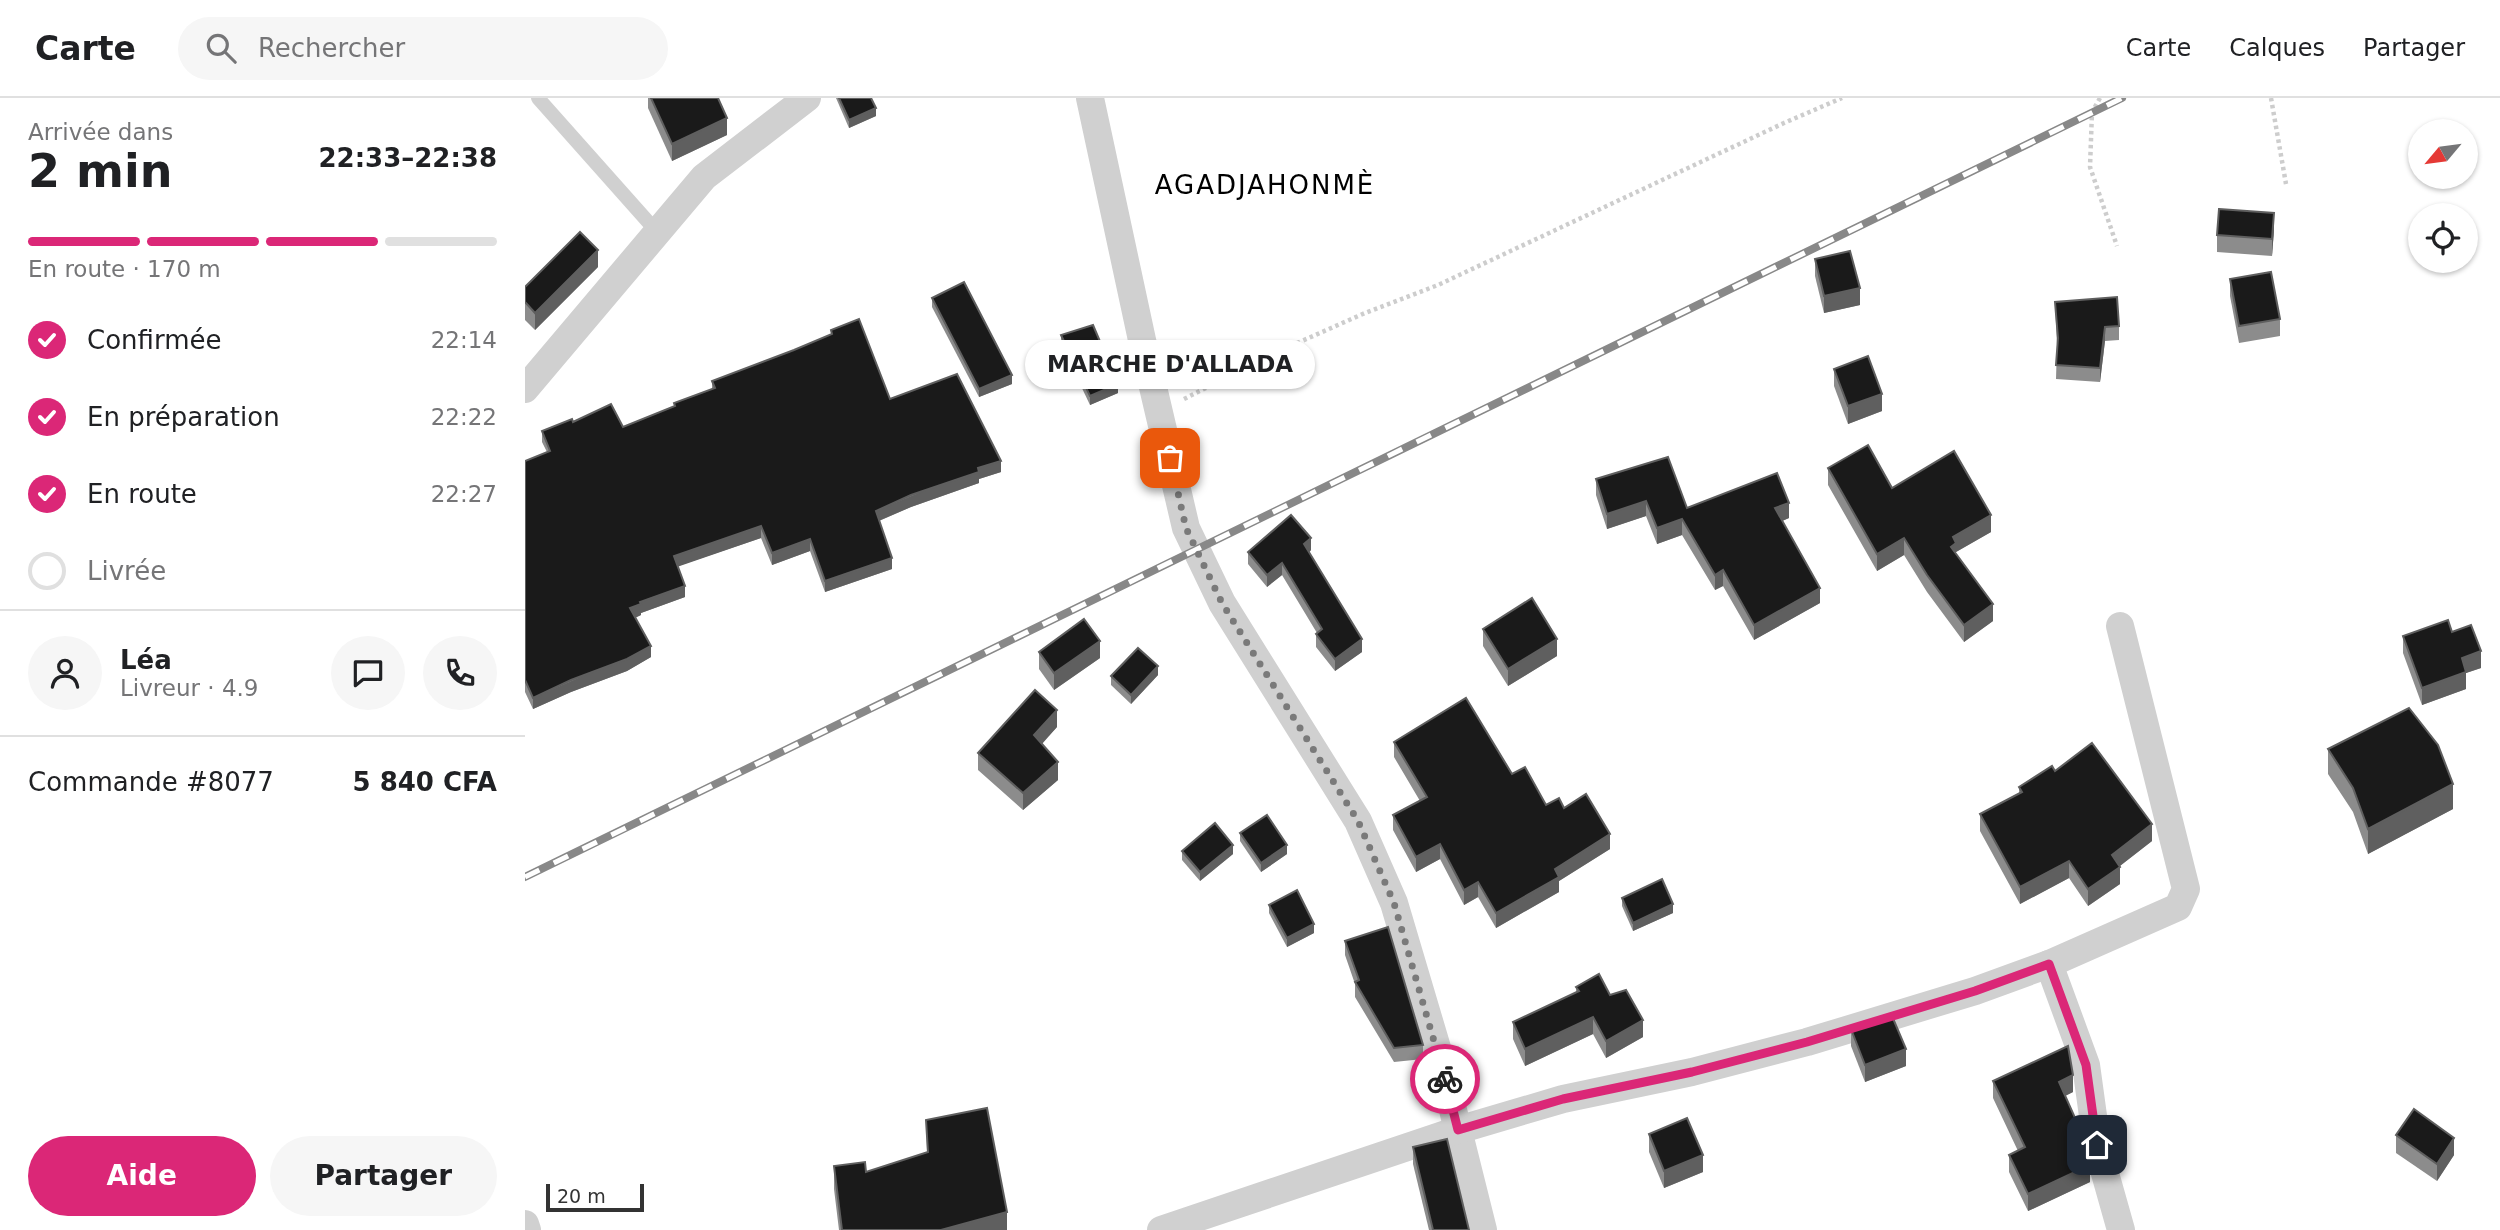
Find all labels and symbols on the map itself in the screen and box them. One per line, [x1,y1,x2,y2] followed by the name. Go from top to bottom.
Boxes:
[2408,119,2478,189] north arrow
[1155,169,1375,200] district label: AGADJAHONMÈ
[1025,339,1315,388] callout: MARCHE D'ALLADA
[1140,428,1200,488] pin
[1410,1044,1480,1114] courier
[2067,1115,2127,1175] pin
[546,1181,644,1213] scale bar

